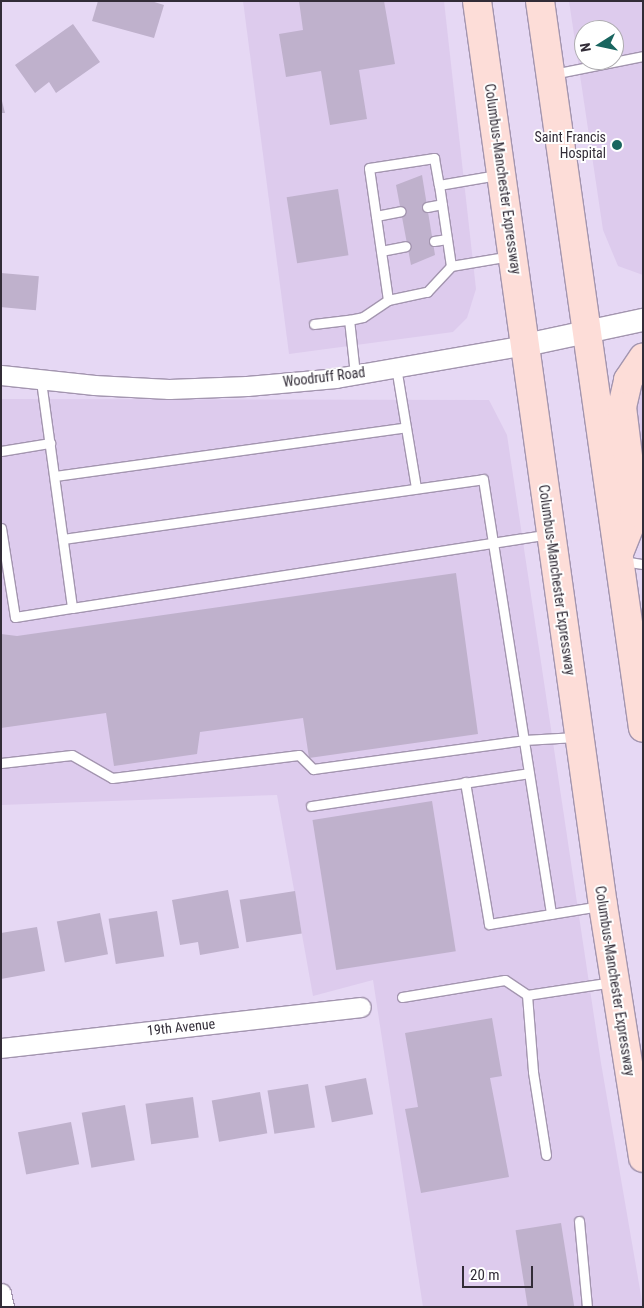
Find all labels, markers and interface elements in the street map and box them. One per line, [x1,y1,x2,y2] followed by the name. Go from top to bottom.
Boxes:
[574,20,624,70] north arrow
[577,42,594,53] text: N
[481,83,525,275] street label: Columbus-Manchester Expressway
[535,129,606,162] place label: Saint Francis Hospital
[610,138,624,152] marker: Saint Francis Hospital
[282,364,366,390] street label: Woodruff Road
[535,484,579,676] street label: Columbus-Manchester Expressway
[592,885,638,1077] street label: Columbus-Manchester Expressway
[146,1015,216,1039] street label: 19th Avenue
[464,1256,535,1288] scale bar
[470,1266,500,1284] text: 20 m

